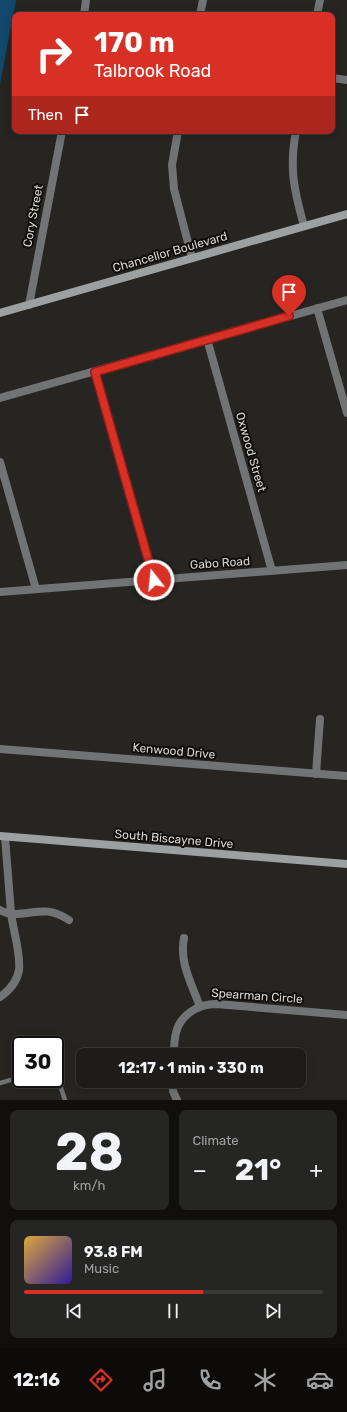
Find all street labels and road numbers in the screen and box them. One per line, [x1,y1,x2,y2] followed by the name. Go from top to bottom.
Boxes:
[20,183,46,248] street label: Cory Street
[111,229,229,275] street label: Chancellor Boulevard
[233,410,269,494] street label: Oxwood Street
[189,554,251,572] street label: Gabo Road
[132,740,216,762] street label: Kenwood Drive
[114,827,234,851] street label: South Biscayne Drive
[211,986,303,1006] street label: Spearman Circle

